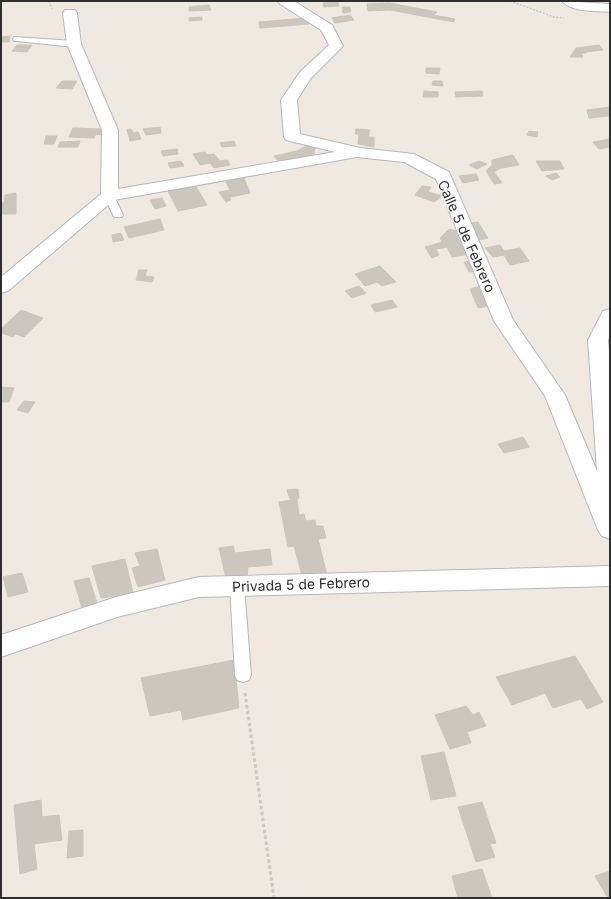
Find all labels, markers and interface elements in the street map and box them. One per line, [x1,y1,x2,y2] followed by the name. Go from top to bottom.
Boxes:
[435,177,499,295] street label: Calle 5 de Febrero
[232,573,370,595] street label: Privada 5 de Febrero

